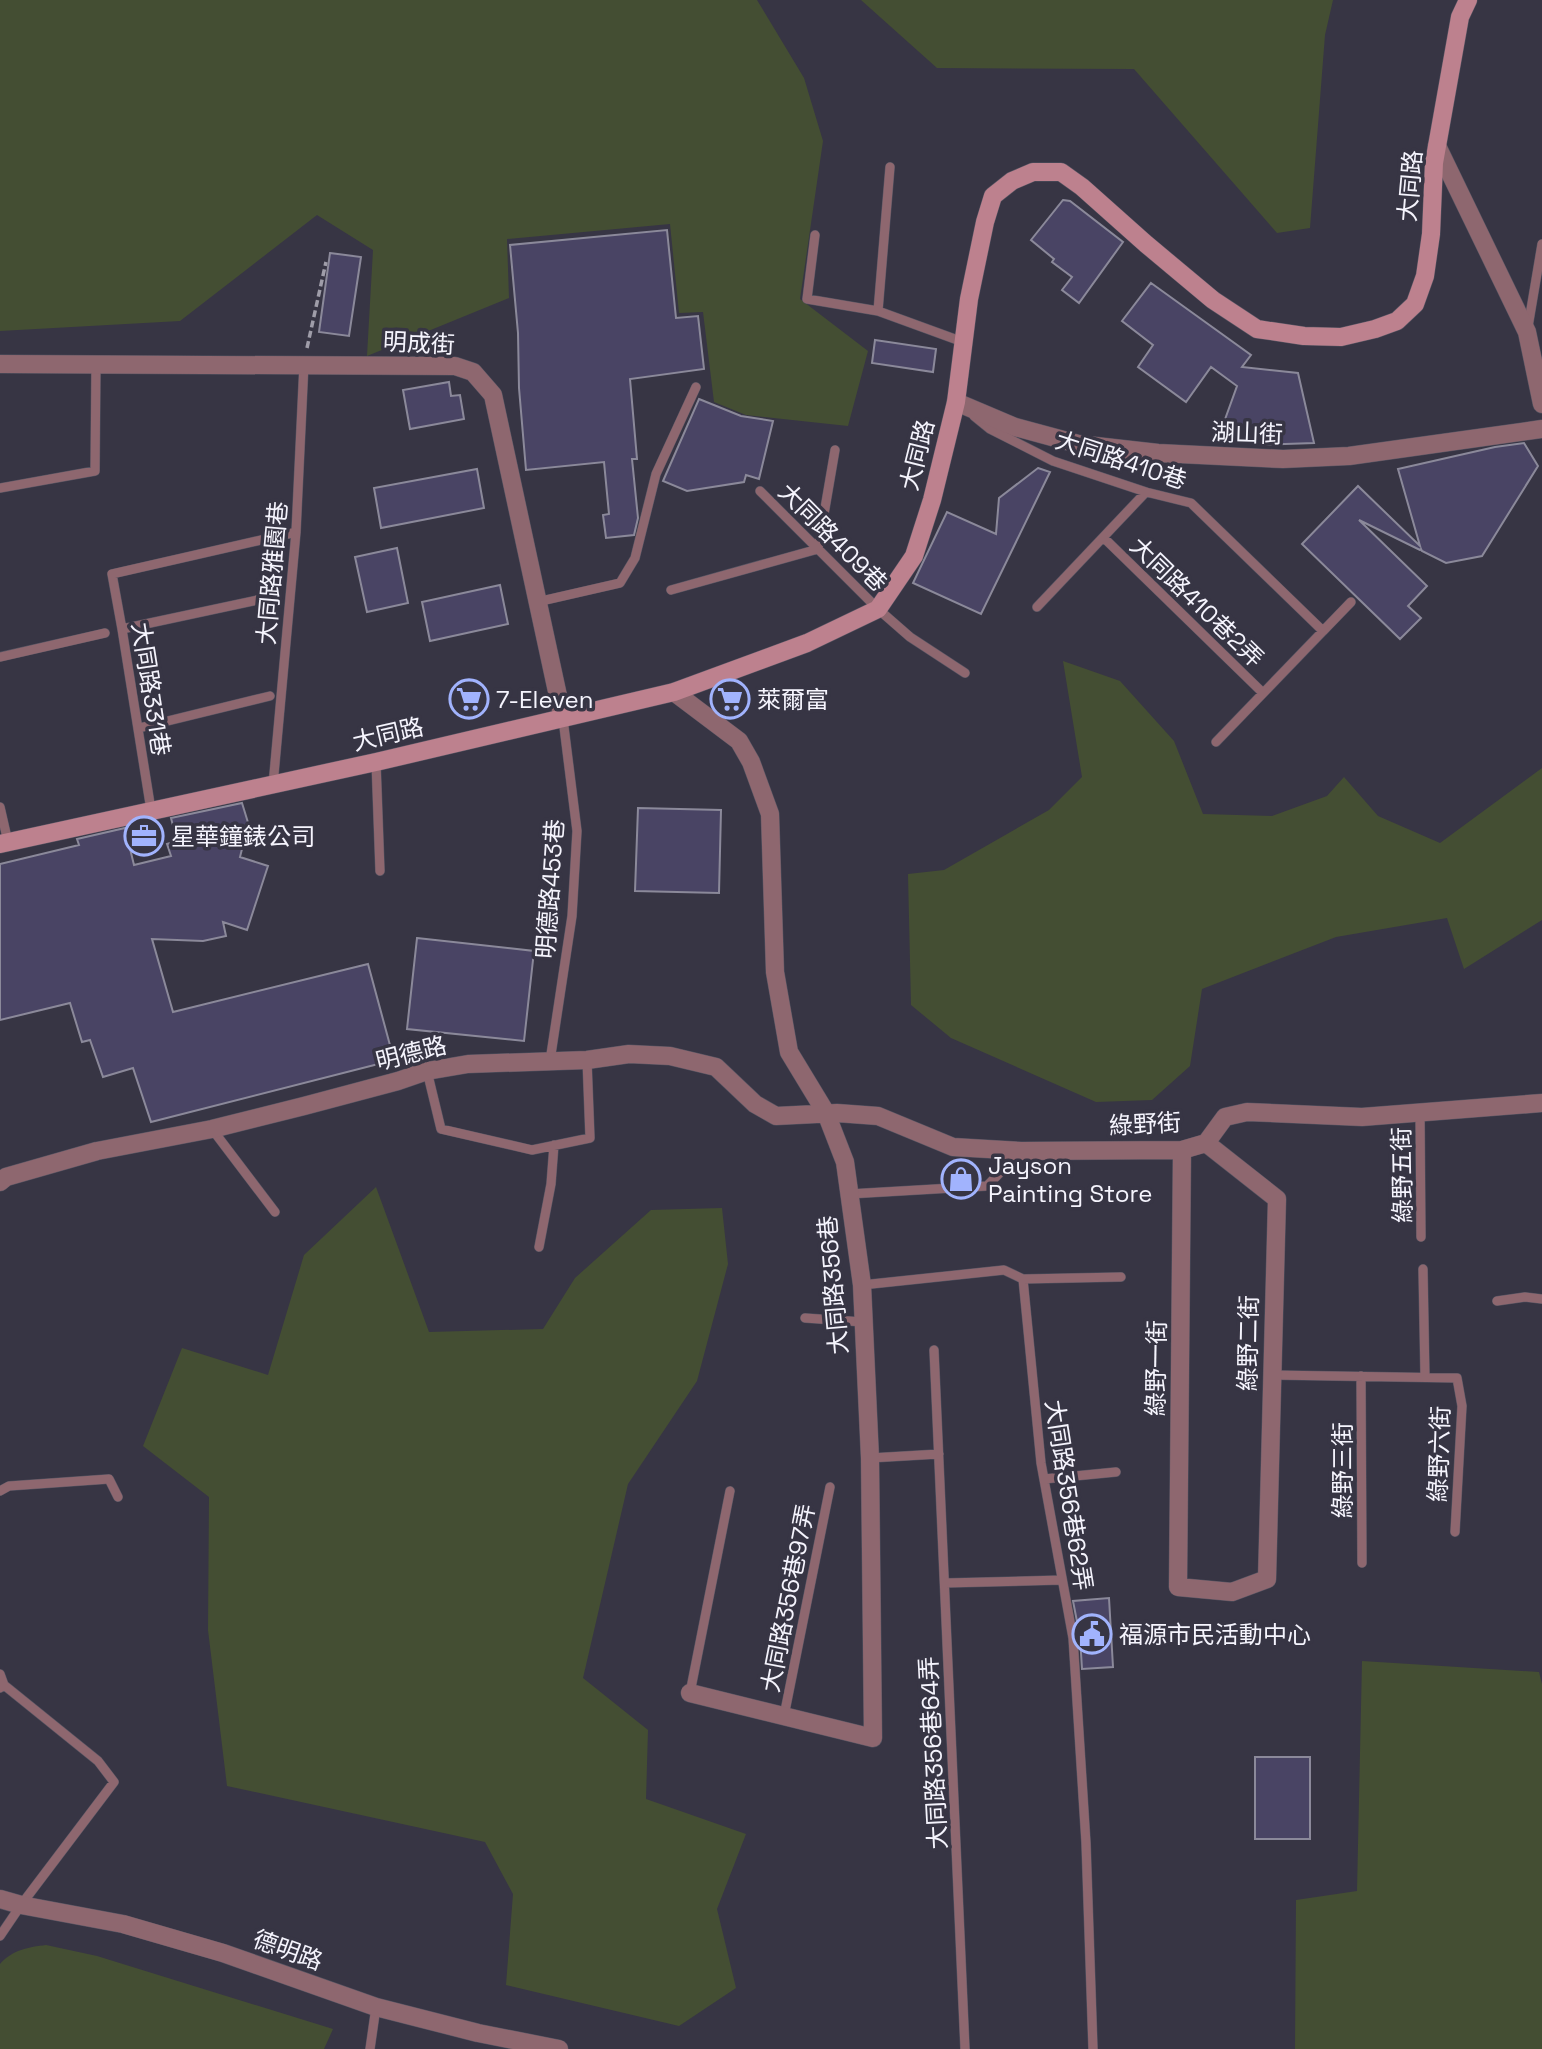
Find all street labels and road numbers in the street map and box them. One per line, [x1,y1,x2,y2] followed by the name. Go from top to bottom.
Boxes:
[1391,149,1429,223] street label: 大同路
[382,326,456,360] street label: 明成街
[893,416,941,494] street label: 大同路
[1210,416,1284,450] street label: 湖山街
[1052,424,1190,496] street label: 大同路410巷
[772,476,894,598] street label: 大同路409巷
[250,500,294,646] street label: 大同路雅園巷
[1124,530,1270,674] street label: 大同路410巷2弄
[125,620,177,758] street label: 大同路331巷
[349,711,427,757] street label: 大同路
[530,818,570,960] street label: 明德路453巷
[372,1029,450,1077] street label: 明德路
[1108,1107,1182,1141] street label: 綠野街
[1386,1127,1418,1223] street label: 綠野五街
[811,1214,855,1356] street label: 大同路356巷
[1232,1295,1264,1391] street label: 綠野二街
[1140,1320,1172,1416] street label: 綠野一街
[1039,1397,1099,1593] street label: 大同路356巷62弄
[1422,1405,1456,1503] street label: 綠野六街
[1327,1422,1358,1518] street label: 綠野三街
[755,1501,821,1695] street label: 大同路356巷97弄
[912,1656,954,1850] street label: 大同路356巷64弄
[249,1923,327,1977] street label: 德明路

